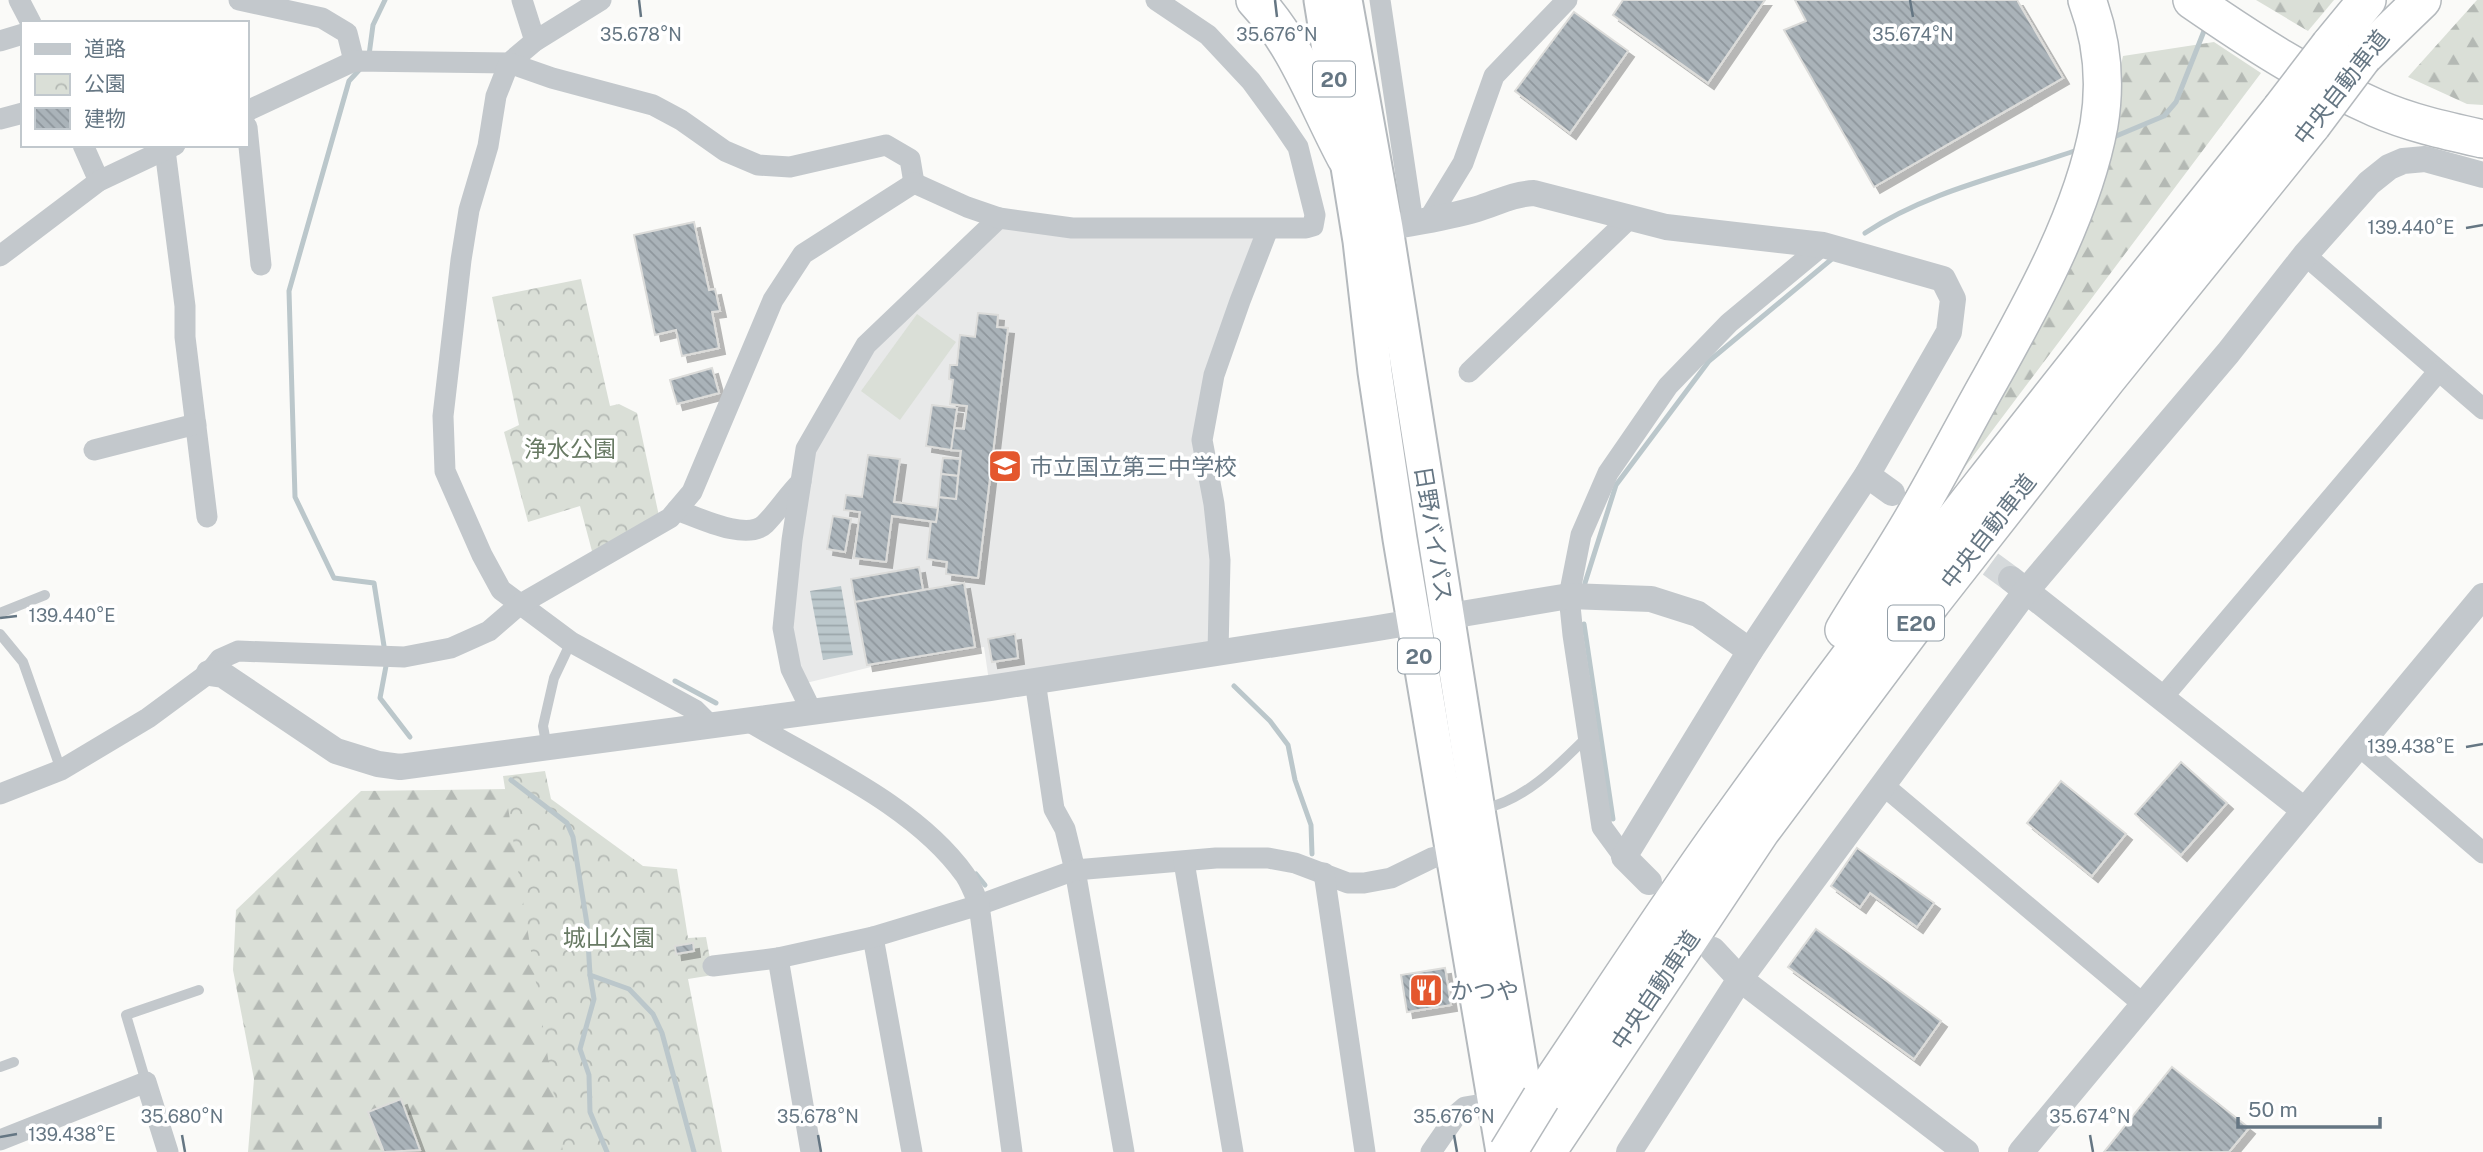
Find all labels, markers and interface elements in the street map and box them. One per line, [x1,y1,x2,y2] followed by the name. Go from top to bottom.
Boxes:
[21,21,248,147] legend
[600,24,682,45] text: 35.678°N
[1236,24,1318,45] text: 35.676°N
[1872,24,1954,45] text: 35.674°N
[2288,24,2394,150] street label: 中央自動車道
[84,36,126,61] text: 道路
[1313,62,1355,96] road number: 20
[84,71,126,96] text: 公園
[84,106,126,131] text: 建物
[2368,217,2454,238] text: 139.440°E
[524,435,616,462] park label: 浄水公園
[986,447,1024,485] school or university icon: 市立国立第三中学校
[1030,453,1237,480] place label: 市立国立第三中学校
[1410,464,1458,604] street label: 日野バイパス
[1935,468,2041,594] street label: 中央自動車道
[29,605,115,626] text: 139.440°E
[1888,606,1944,640] road number: E20
[1398,638,1440,674] road number: 20
[2367,736,2455,757] text: 139.438°E
[563,924,655,951] park label: 城山公園
[1605,925,1705,1055] street label: 中央自動車道
[1407,971,1445,1009] restaurant icon: かつや
[1450,977,1519,1004] place label: かつや
[2238,1086,2380,1130] scale bar
[2248,1097,2298,1122] text: 50 m
[141,1106,223,1127] text: 35.680°N
[777,1106,859,1127] text: 35.678°N
[1413,1106,1495,1127] text: 35.676°N
[2049,1106,2131,1127] text: 35.674°N
[28,1124,116,1145] text: 139.438°E

